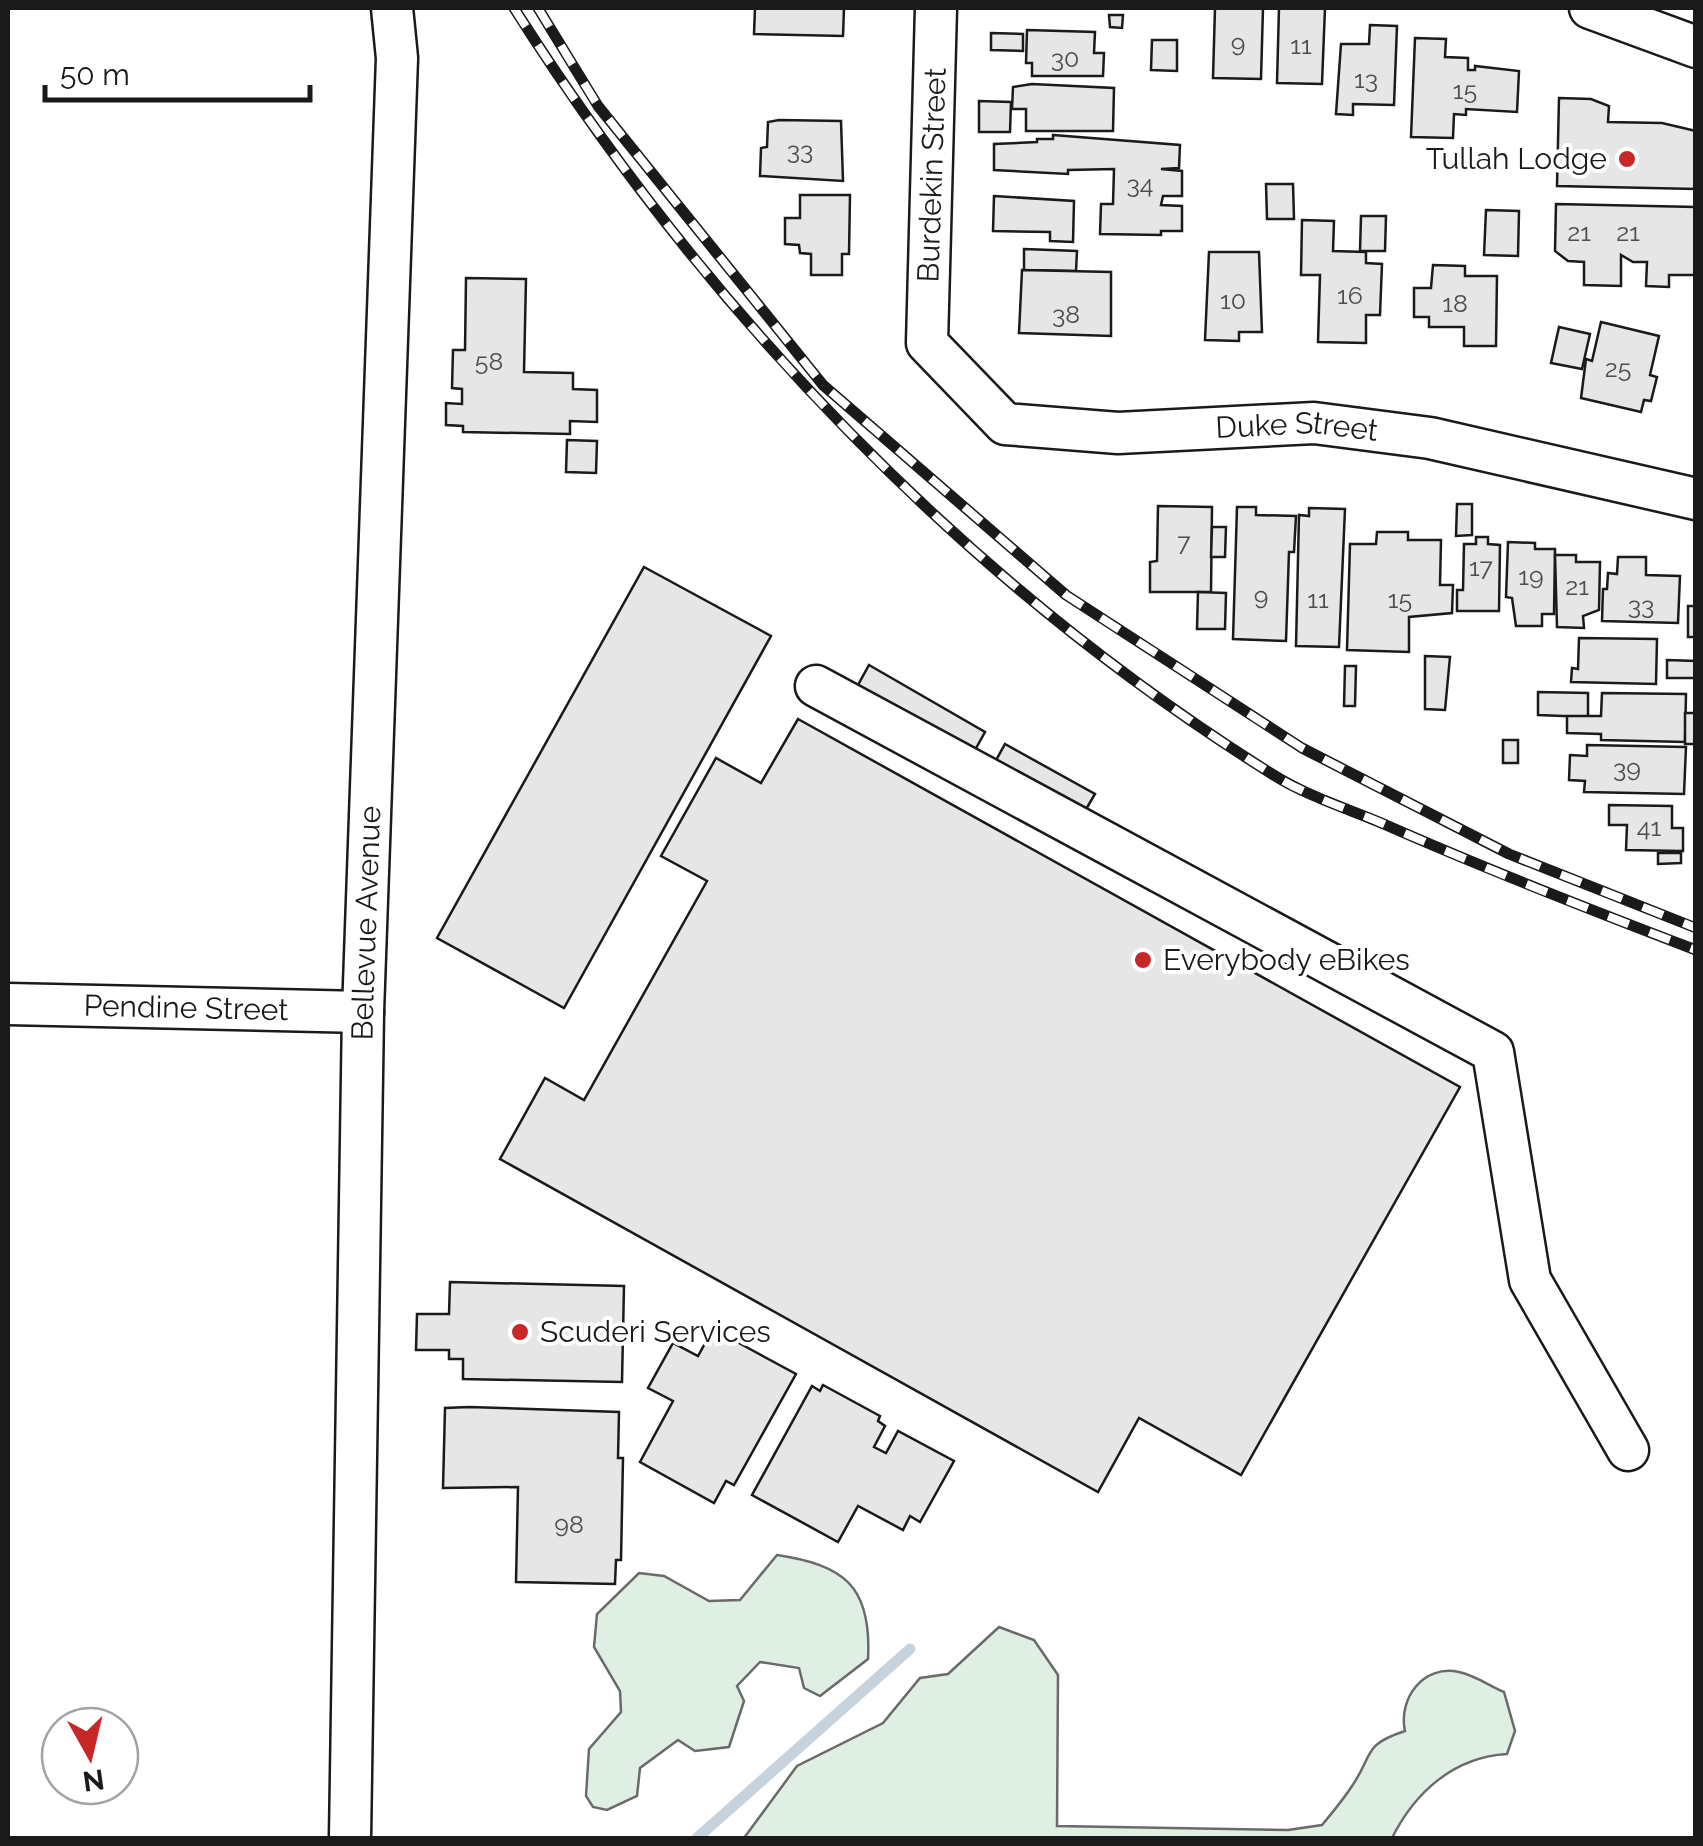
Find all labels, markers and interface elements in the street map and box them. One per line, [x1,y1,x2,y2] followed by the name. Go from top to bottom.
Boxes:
[1231,28,1245,58] house number: 9
[1290,30,1312,60] house number: 11
[45,40,310,102] scale bar
[1051,43,1079,73] house number: 30
[60,57,130,92] text: 50 m
[1354,64,1378,94] house number: 13
[910,67,953,283] street label: Burdekin Street
[1453,75,1477,105] house number: 15
[787,135,813,165] house number: 33
[1426,141,1607,176] place label: Tullah Lodge
[1616,148,1638,170] marker: Tullah Lodge
[1126,169,1154,199] house number: 34
[1567,217,1591,247] house number: 21
[1616,217,1640,247] house number: 21
[1337,280,1363,310] house number: 16
[1220,285,1246,315] house number: 10
[1442,288,1468,318] house number: 18
[1052,299,1080,329] house number: 38
[475,346,503,376] house number: 58
[1605,353,1631,383] house number: 25
[1215,405,1380,448] street label: Duke Street
[1177,527,1191,557] house number: 7
[1469,552,1494,582] house number: 17
[1518,561,1544,591] house number: 19
[1565,571,1589,601] house number: 21
[1254,581,1268,611] house number: 9
[1307,584,1329,614] house number: 11
[1388,584,1412,614] house number: 15
[1628,590,1654,620] house number: 33
[1613,753,1641,783] house number: 39
[345,805,387,1041] street label: Bellevue Avenue
[1637,812,1661,842] house number: 41
[1163,942,1410,977] place label: Everybody eBikes
[1132,949,1154,971] marker: Everybody eBikes
[83,988,289,1027] street label: Pendine Street
[540,1314,771,1349] place label: Scuderi Services
[509,1321,531,1343] marker: Scuderi Services
[554,1509,584,1539] house number: 98
[40,1706,140,1806] north arrow
[81,1762,106,1798] text: N

